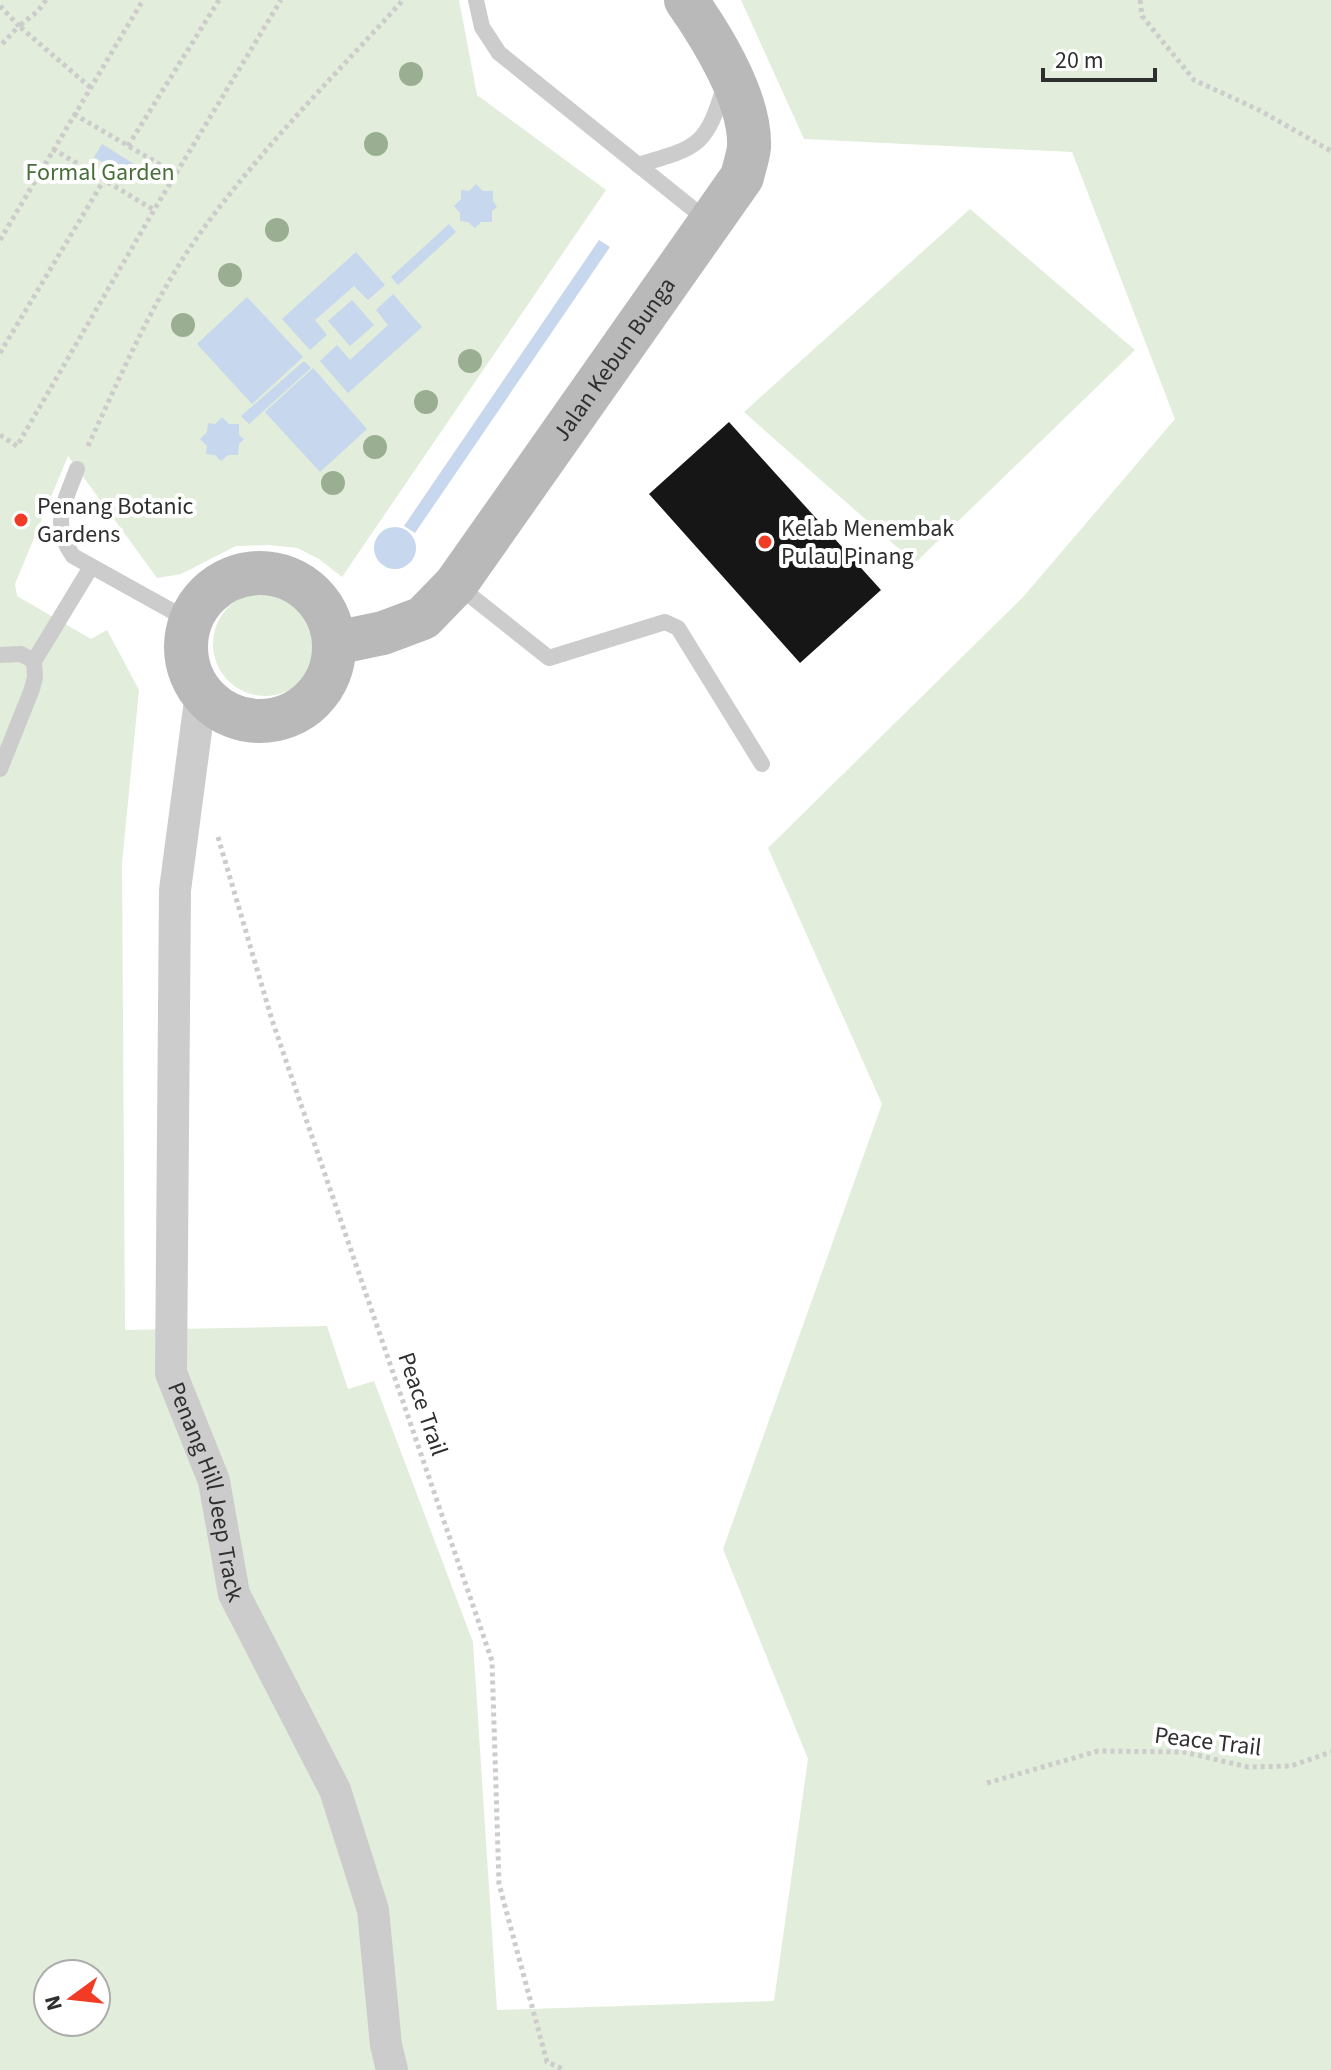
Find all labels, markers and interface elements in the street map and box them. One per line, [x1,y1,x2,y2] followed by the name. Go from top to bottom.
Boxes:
[1043,32,1155,82] scale bar
[1055,43,1104,78] text: 20 m
[25,155,175,190] park label: Formal Garden
[544,270,684,449] street label: Jalan Kebun Bunga
[37,489,194,552] place label: Penang Botanic Gardens
[12,511,30,529] marker: Penang Botanic Gardens
[781,511,954,574] place label: Kelab Menembak Pulau Pinang
[756,533,774,551] marker: Kelab Menembak Pulau Pinang
[388,1348,457,1461] street label: Peace Trail
[158,1377,252,1608] street label: Penang Hill Jeep Track
[1152,1718,1263,1765] street label: Peace Trail
[32,1958,112,2038] north arrow
[36,1992,71,2014] text: N

